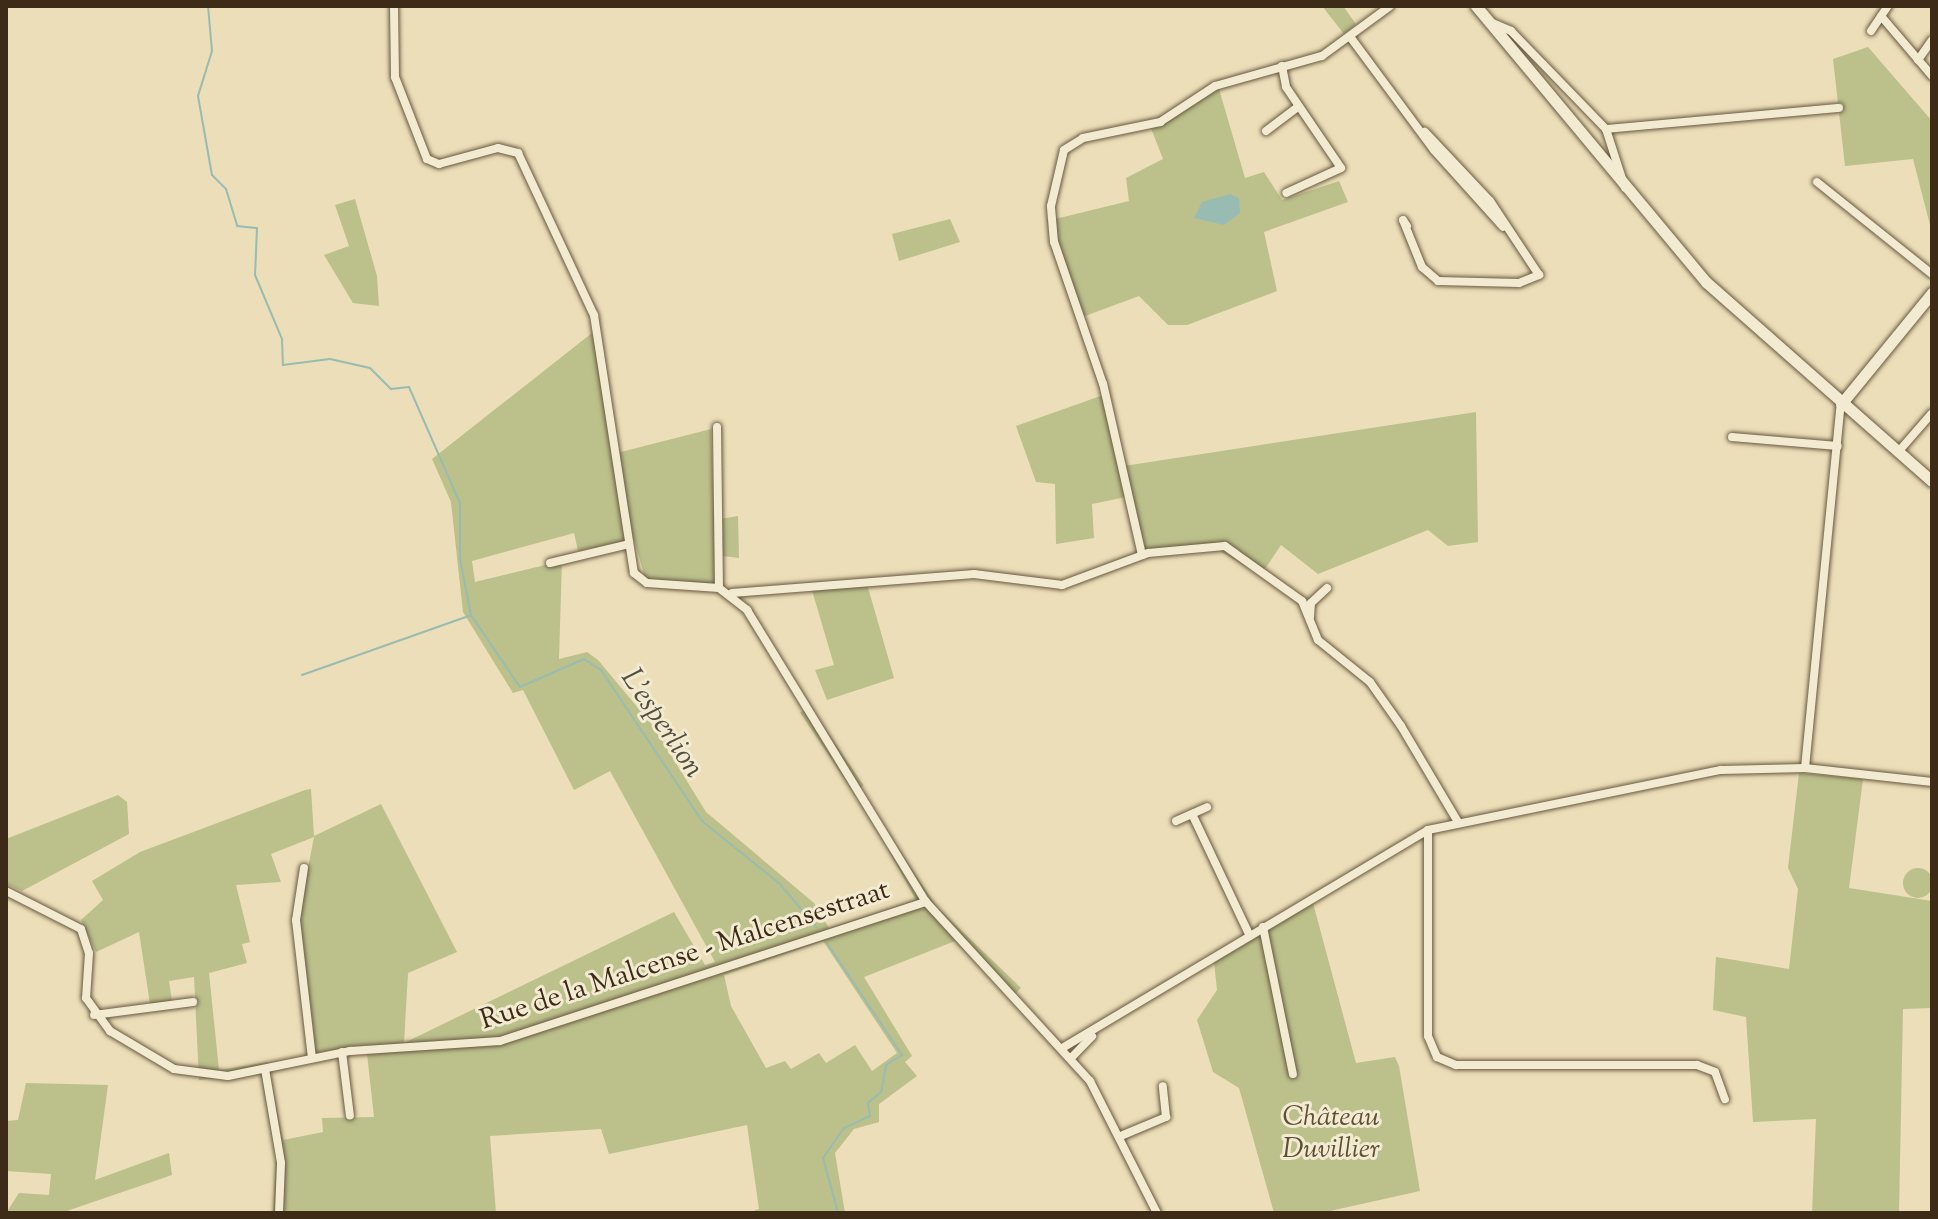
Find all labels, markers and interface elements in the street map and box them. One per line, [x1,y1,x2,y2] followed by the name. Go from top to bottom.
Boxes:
[611,662,711,786] water label: L'esperlion
[476,874,894,1038] street label: Rue de la Malcense - Malcensestraat
[1282,1101,1380,1167] park label: Château Duvillier

